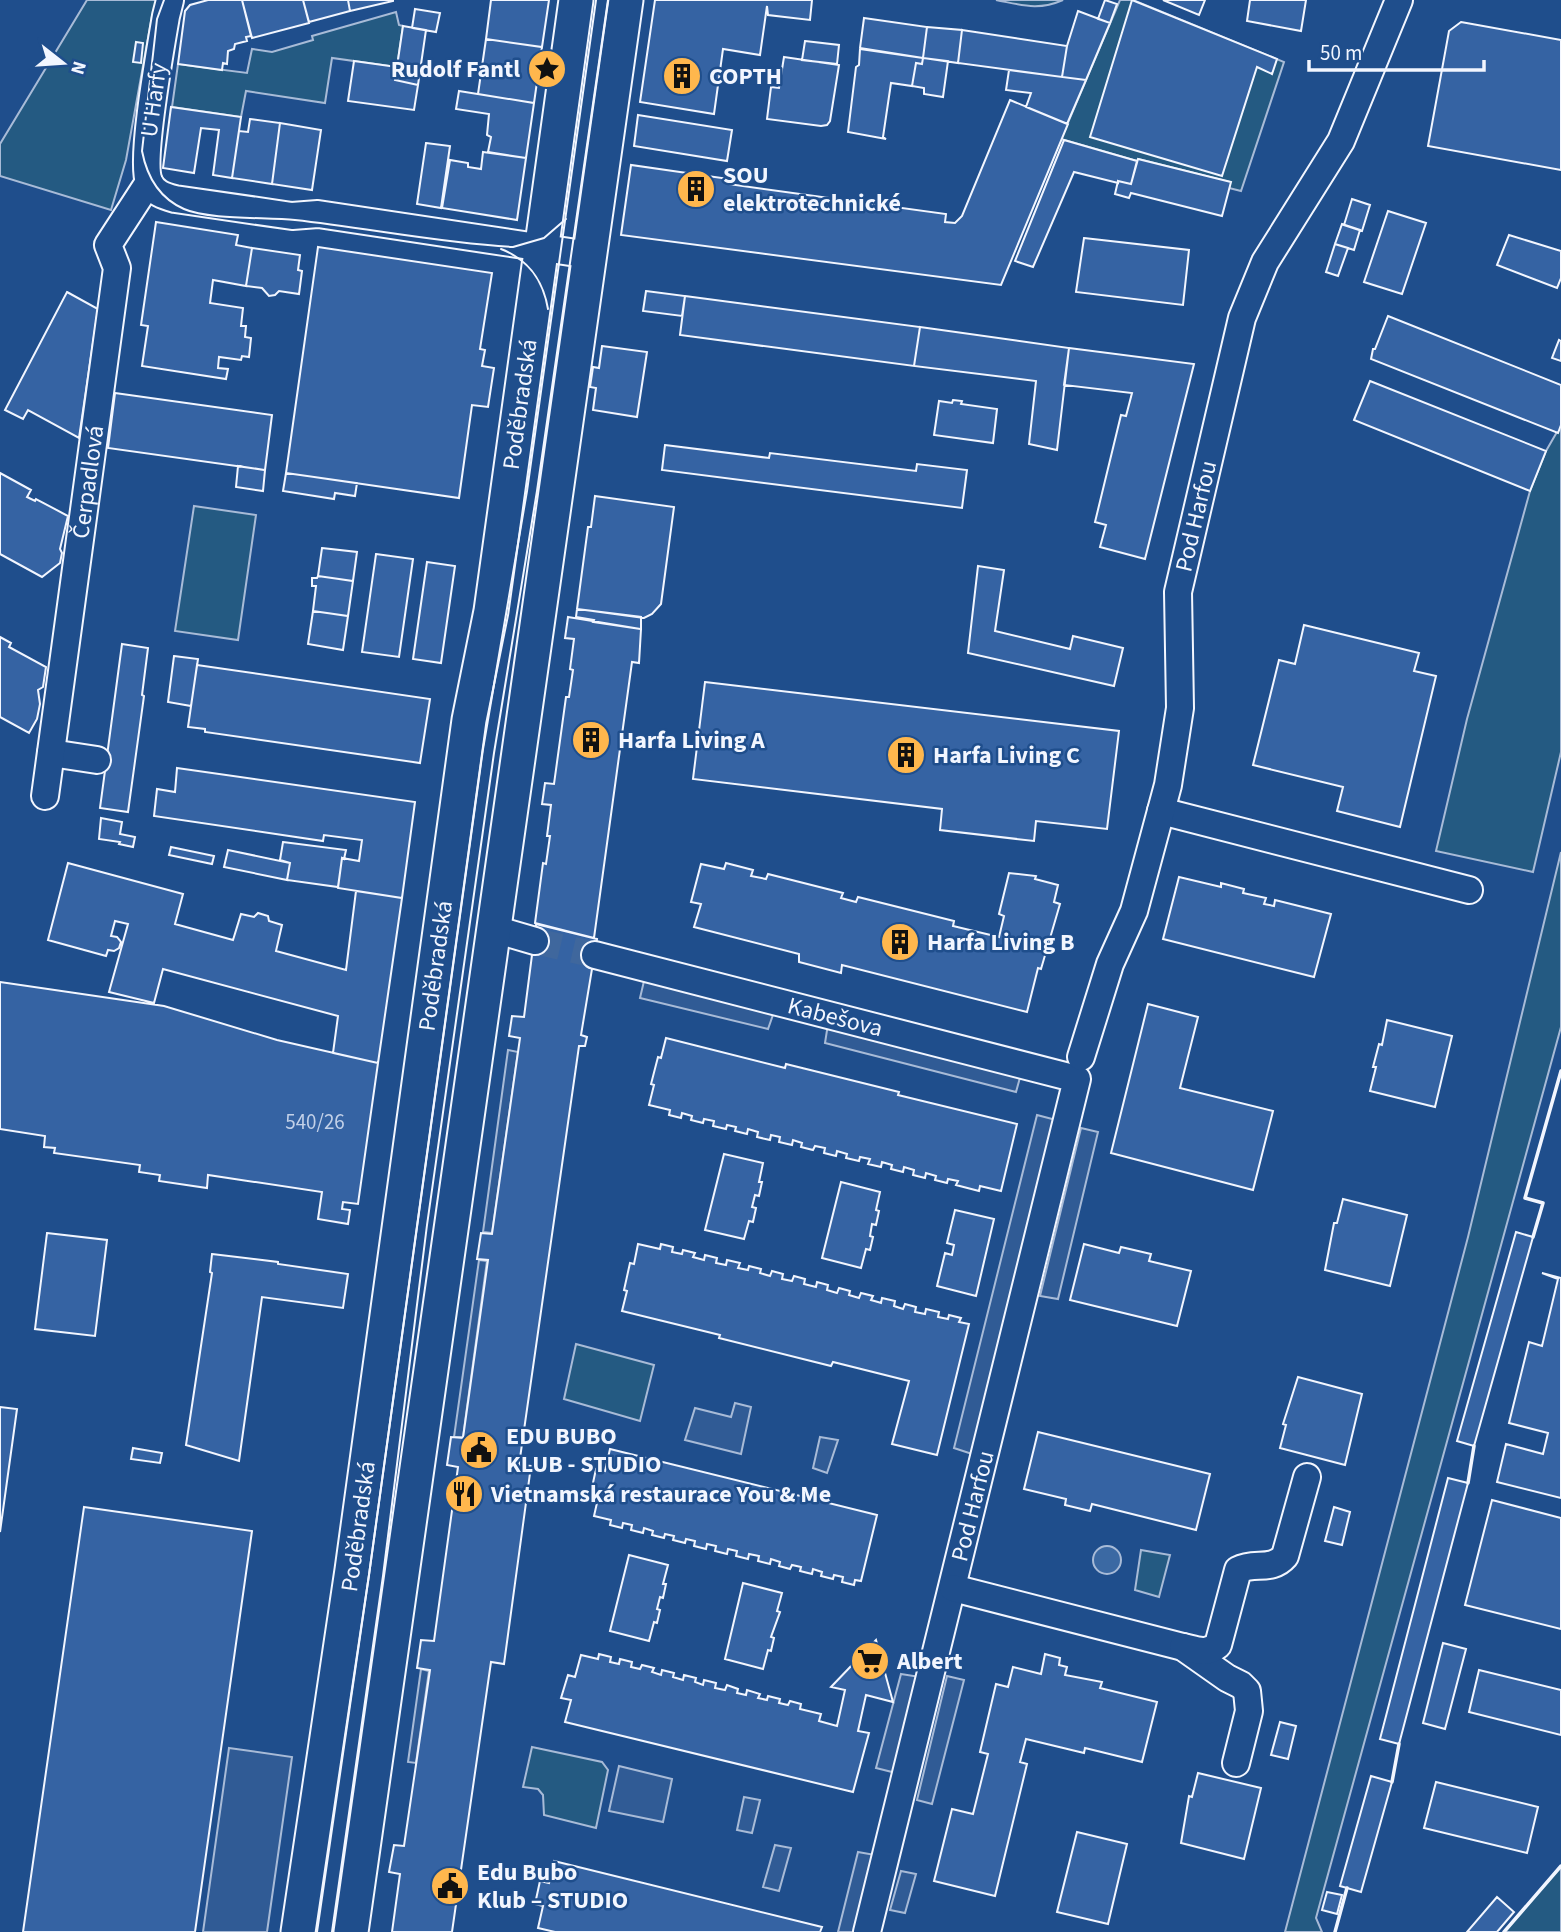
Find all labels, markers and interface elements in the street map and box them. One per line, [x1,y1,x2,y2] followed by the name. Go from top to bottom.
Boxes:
[28,28,98,98] north arrow
[1309,28,1484,72] scale bar
[1320,38,1362,68] text: 50 m
[526,48,568,90] place icon: Rudolf Fantl
[391,52,520,87] place label: Rudolf Fantl
[661,55,703,97] building icon: COPTH
[63,58,93,78] text: N
[709,59,782,94] place label: COPTH
[131,61,177,139] street label: U Harfy
[723,158,901,221] place label: SOU elektrotechnické
[675,168,717,210] building icon: SOU elektrotechnické
[493,337,546,472] street label: Poděbradská
[63,423,113,541] street label: Čerpadlová
[1166,457,1226,575] street label: Pod Harfou
[570,719,612,761] building icon: Harfa Living A
[618,723,765,758] place label: Harfa Living A
[885,734,927,776] building icon: Harfa Living C
[933,738,1080,773] place label: Harfa Living C
[409,898,461,1033] street label: Poděbradská
[879,921,921,963] building icon: Harfa Living B
[927,925,1075,960] place label: Harfa Living B
[784,988,887,1046] street label: Kabešova
[285,1107,345,1137] house number: 540/26
[506,1419,661,1482] place label: EDU BUBO KLUB - STUDIO
[458,1429,500,1471] public building icon: EDU BUBO KLUB - STUDIO
[942,1447,1004,1565] street label: Pod Harfou
[331,1459,384,1594] street label: Poděbradská
[443,1473,485,1515] restaurant icon: Vietnamská restaurace You & Me
[490,1477,831,1512] place label: Vietnamská restaurace You & Me
[849,1640,891,1682] supermarket icon: Albert
[896,1644,963,1679] place label: Albert
[477,1855,628,1918] place label: Edu Bubo Klub – STUDIO
[429,1865,471,1907] public building icon: Edu Bubo Klub – STUDIO

